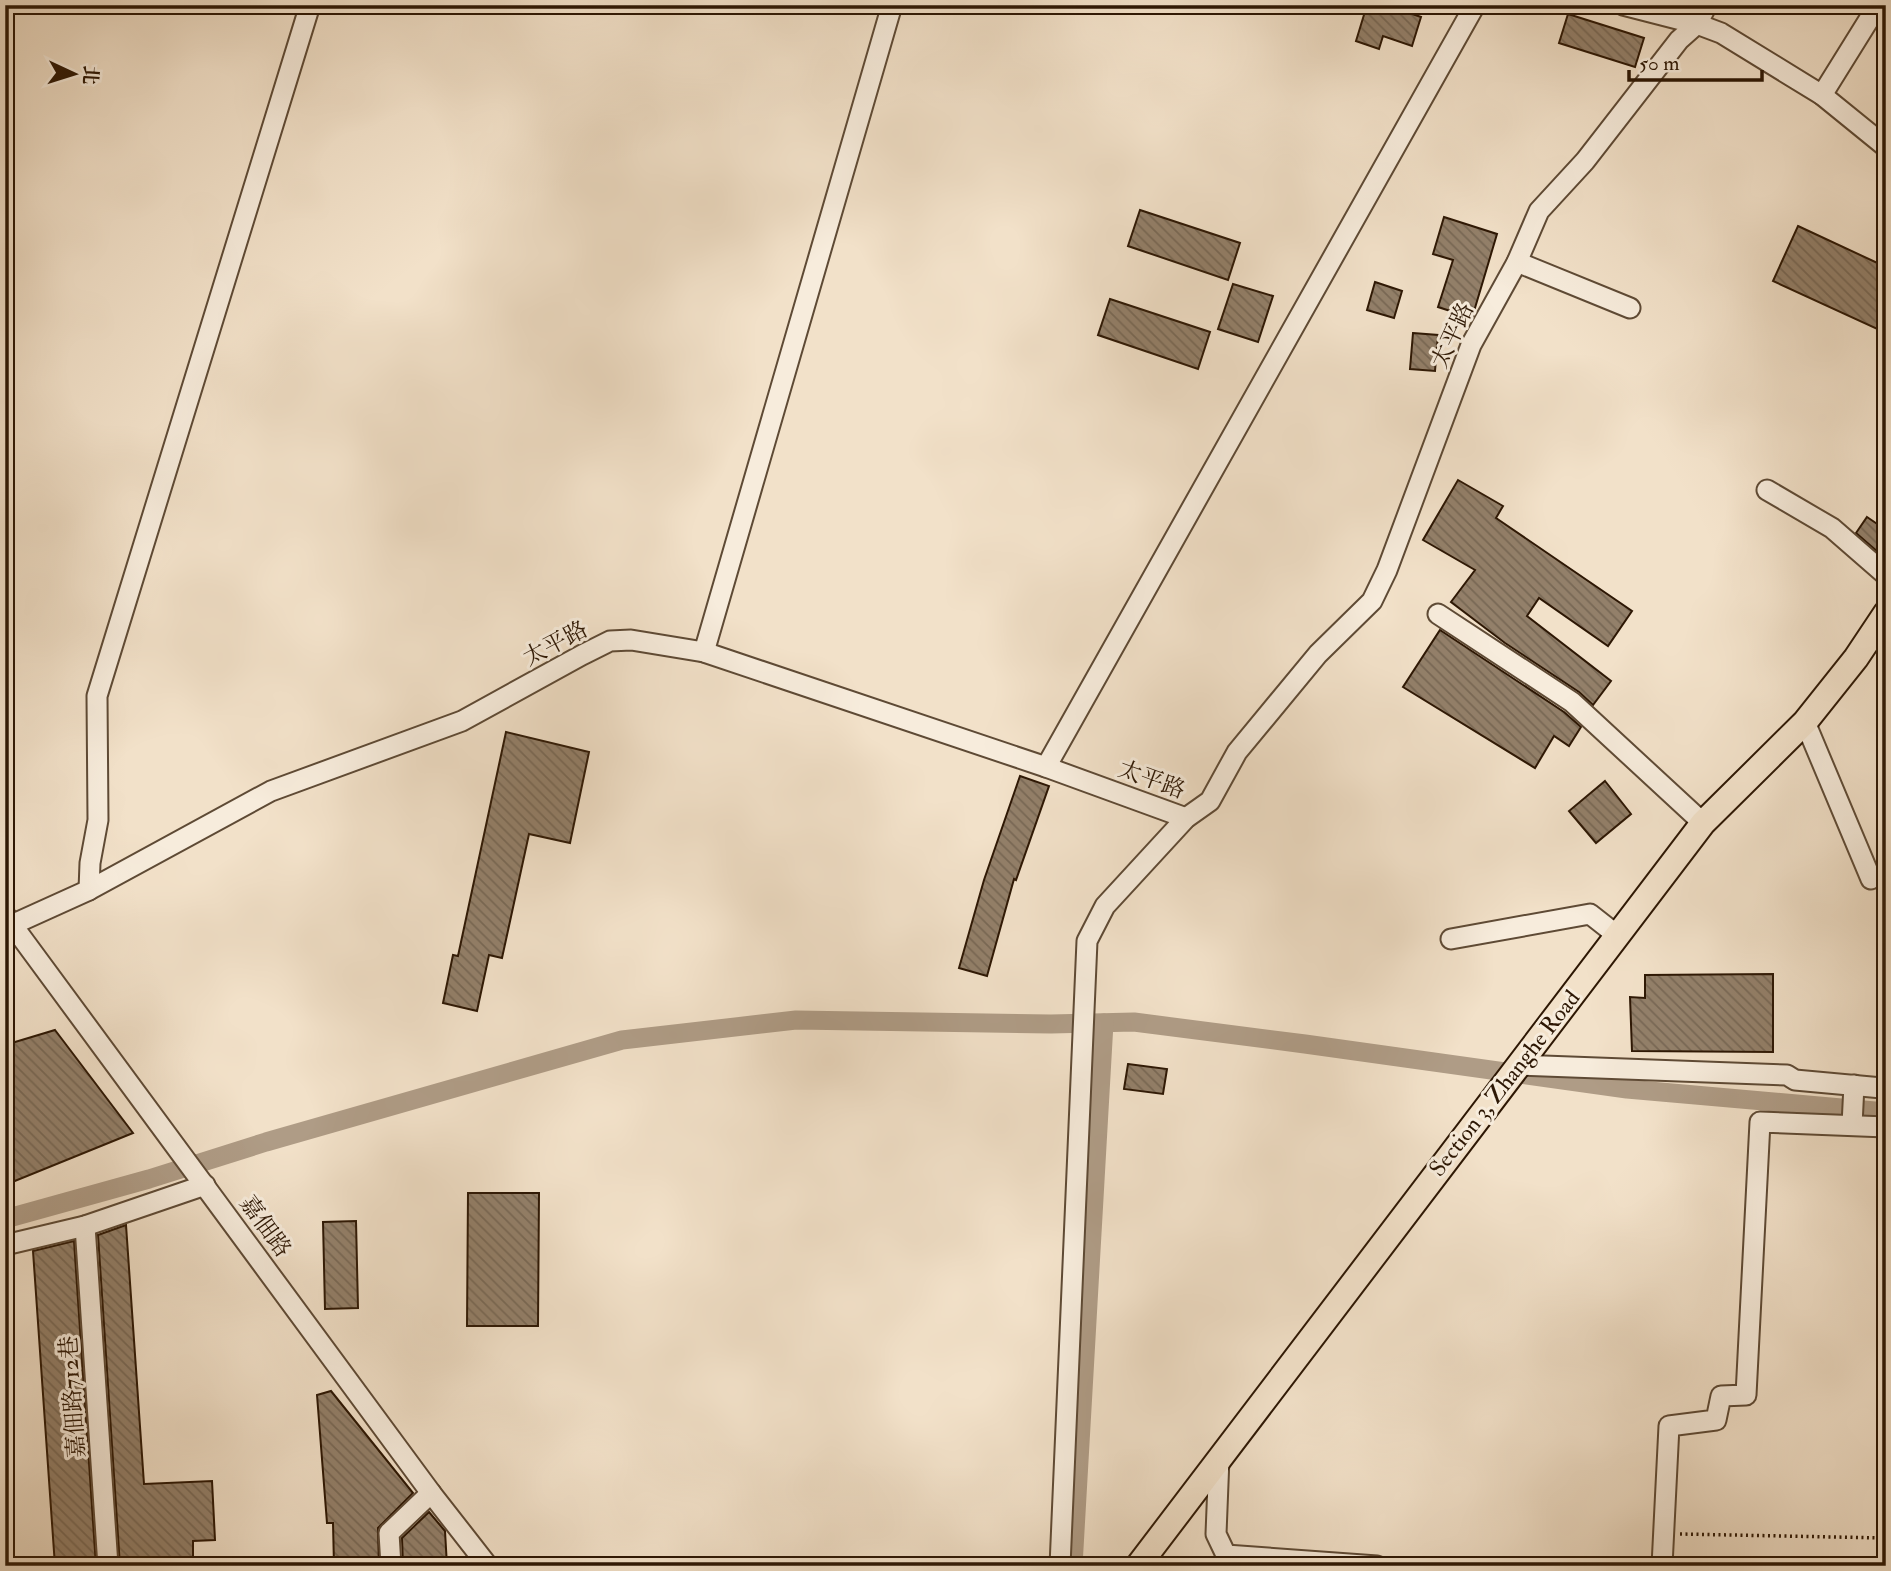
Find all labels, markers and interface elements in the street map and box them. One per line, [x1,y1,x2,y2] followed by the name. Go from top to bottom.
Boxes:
[38,38,108,108] north arrow
[1629,38,1762,82] scale bar
[1639,50,1680,77] text: 50 m
[77,65,103,85] text: 北
[1425,298,1480,373] street label: 太平路
[518,614,593,672] street label: 太平路
[1114,754,1189,805] street label: 太平路
[1423,984,1586,1182] street label: Section 3, Zhanghe Road
[234,1190,298,1263] street label: 嘉佃路
[54,1335,91,1459] street label: 嘉佃路712巷

